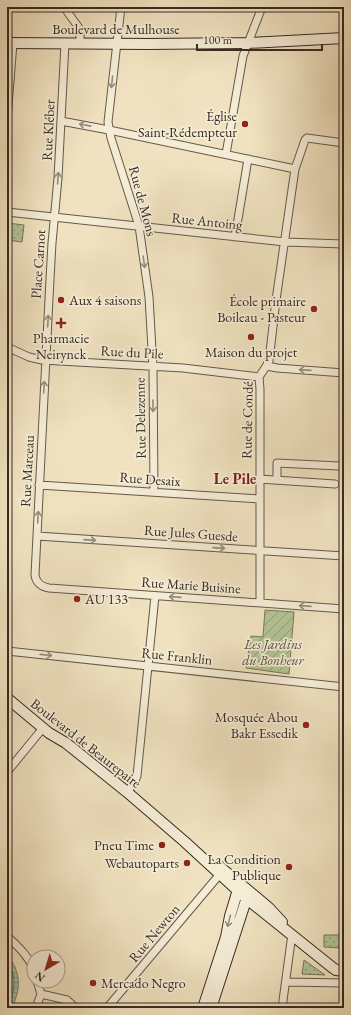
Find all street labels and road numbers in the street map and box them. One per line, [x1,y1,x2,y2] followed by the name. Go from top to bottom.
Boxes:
[52,20,180,38] street label: Boulevard de Mulhouse
[37,99,59,161] street label: Rue Kléber
[125,164,161,239] street label: Rue de Mons
[171,208,244,234] street label: Rue Antoing
[27,228,49,299] street label: Place Carnot
[100,341,164,363] street label: Rue du Pile
[130,377,150,459] street label: Rue Delezenne
[237,380,257,459] street label: Rue de Condé
[16,434,38,507] street label: Rue Marceau
[119,468,181,490] street label: Rue Desaix
[143,521,239,545] street label: Rue Jules Guesde
[141,573,242,597] street label: Rue Marie Buisine
[141,643,214,669] street label: Rue Franklin
[27,694,145,792] street label: Boulevard de Beaurepaire
[124,900,184,966] street label: Rue Newton

